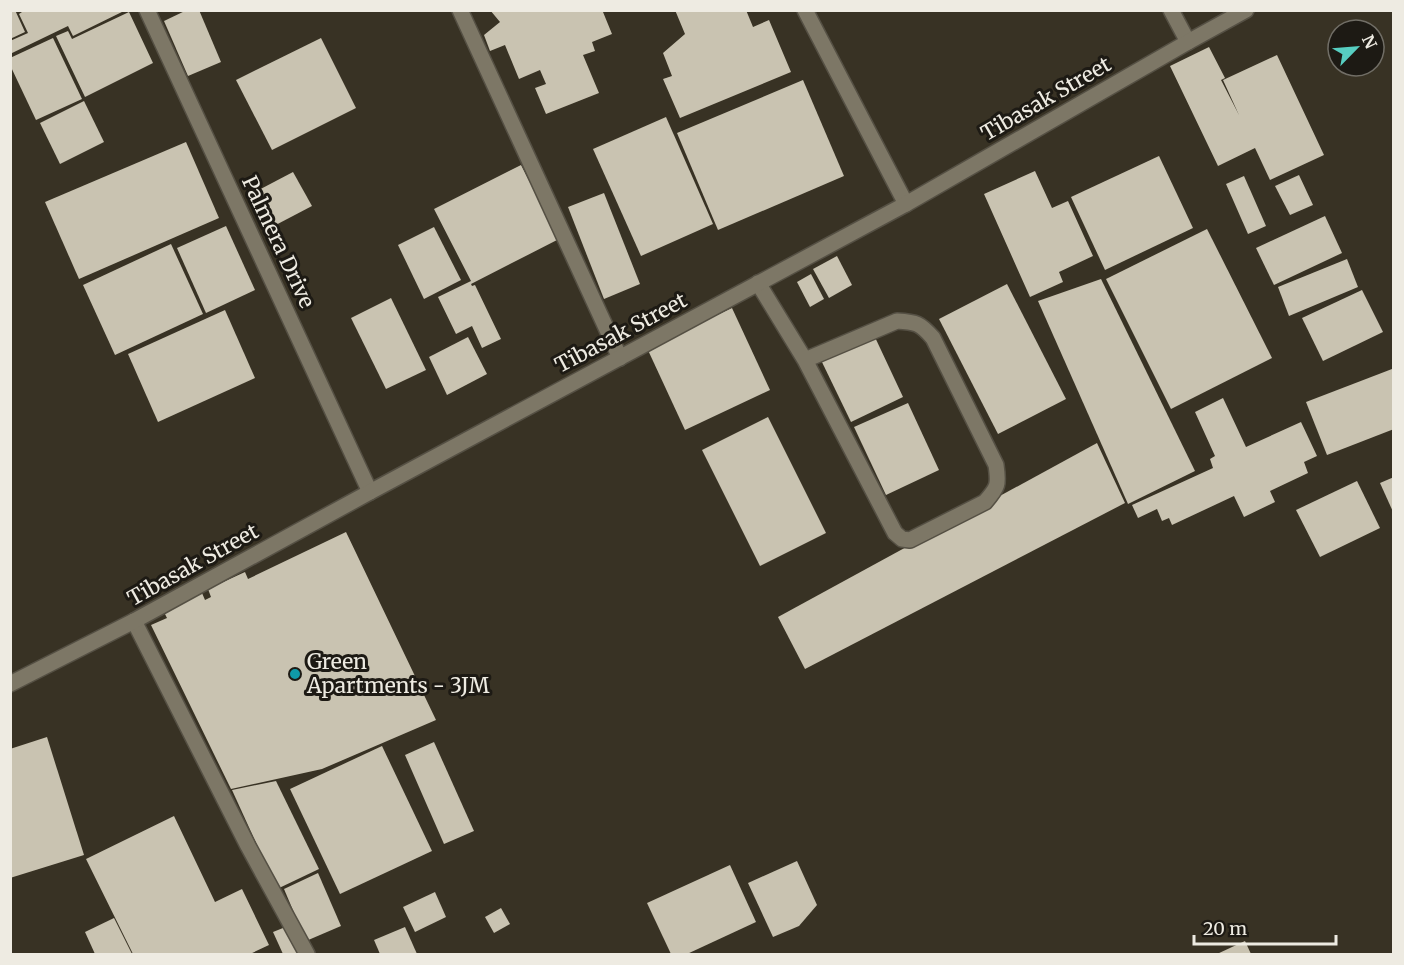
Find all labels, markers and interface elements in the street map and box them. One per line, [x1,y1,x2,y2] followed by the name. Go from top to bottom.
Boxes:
[1326,18,1386,78] north arrow
[1358,32,1381,52] text: N
[976,50,1116,147] street label: Tibasak Street
[236,171,321,312] street label: Palmera Drive
[550,286,691,379] street label: Tibasak Street
[123,517,263,612] street label: Tibasak Street
[306,648,490,699] place label: Green Apartments - 3JM
[288,667,302,681] marker: Green Apartments - 3JM
[1194,908,1336,946] scale bar
[1203,917,1247,940] text: 20 m

